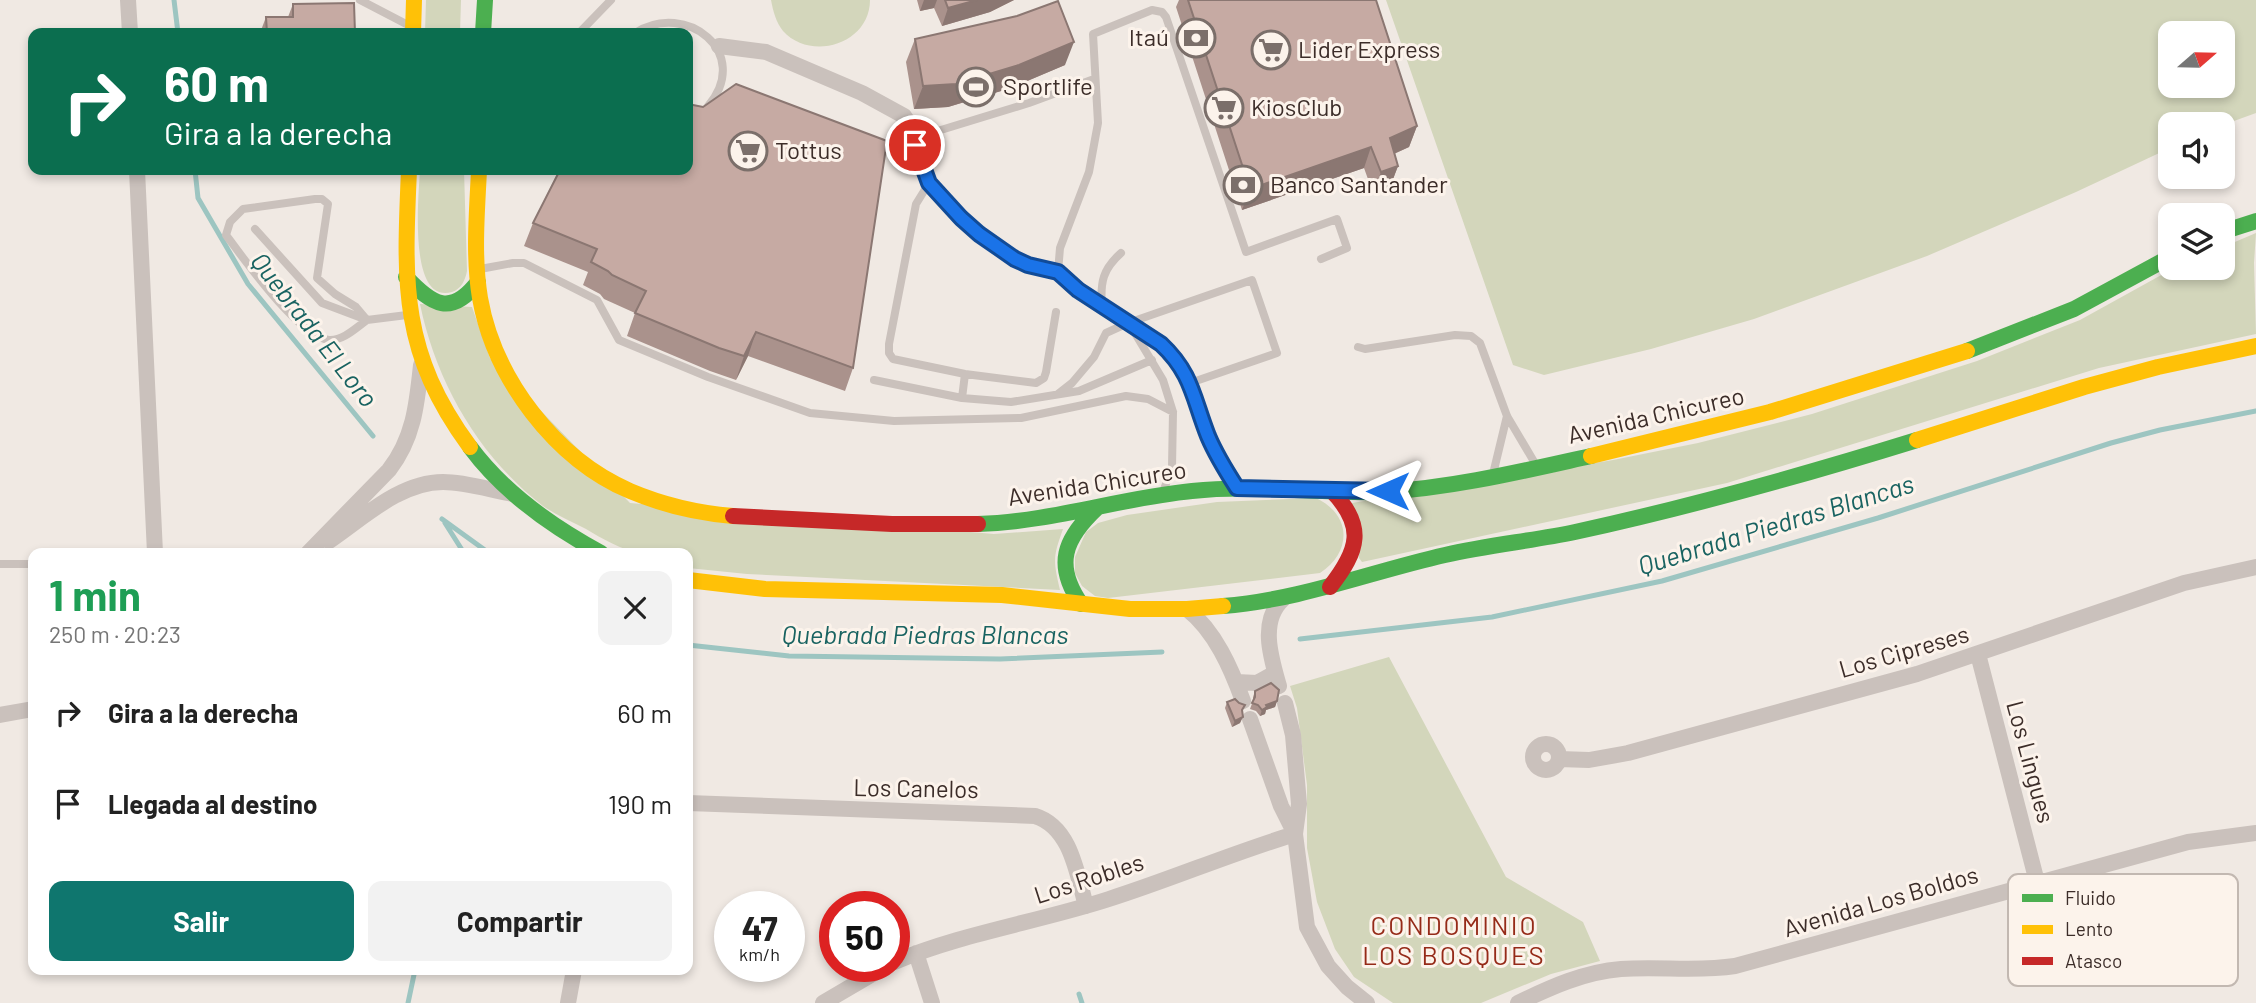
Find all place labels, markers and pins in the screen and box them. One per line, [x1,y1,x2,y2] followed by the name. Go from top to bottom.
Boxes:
[1175,17,1217,59] bank icon: Itaú
[1129,22,1169,51] place label: Itaú
[1250,29,1292,71] supermarket icon: Lider Express
[1298,34,1440,63] place label: Lider Express
[955,66,997,108] sports icon: Sportlife
[1003,71,1093,100] place label: Sportlife
[1203,87,1245,129] supermarket icon: KiosClub
[1251,92,1342,121] place label: KiosClub
[885,115,945,175] pin
[727,130,769,172] supermarket icon: Tottus
[775,135,842,164] place label: Tottus
[1222,164,1264,206] bank icon: Banco Santander
[1270,169,1448,198] place label: Banco Santander

